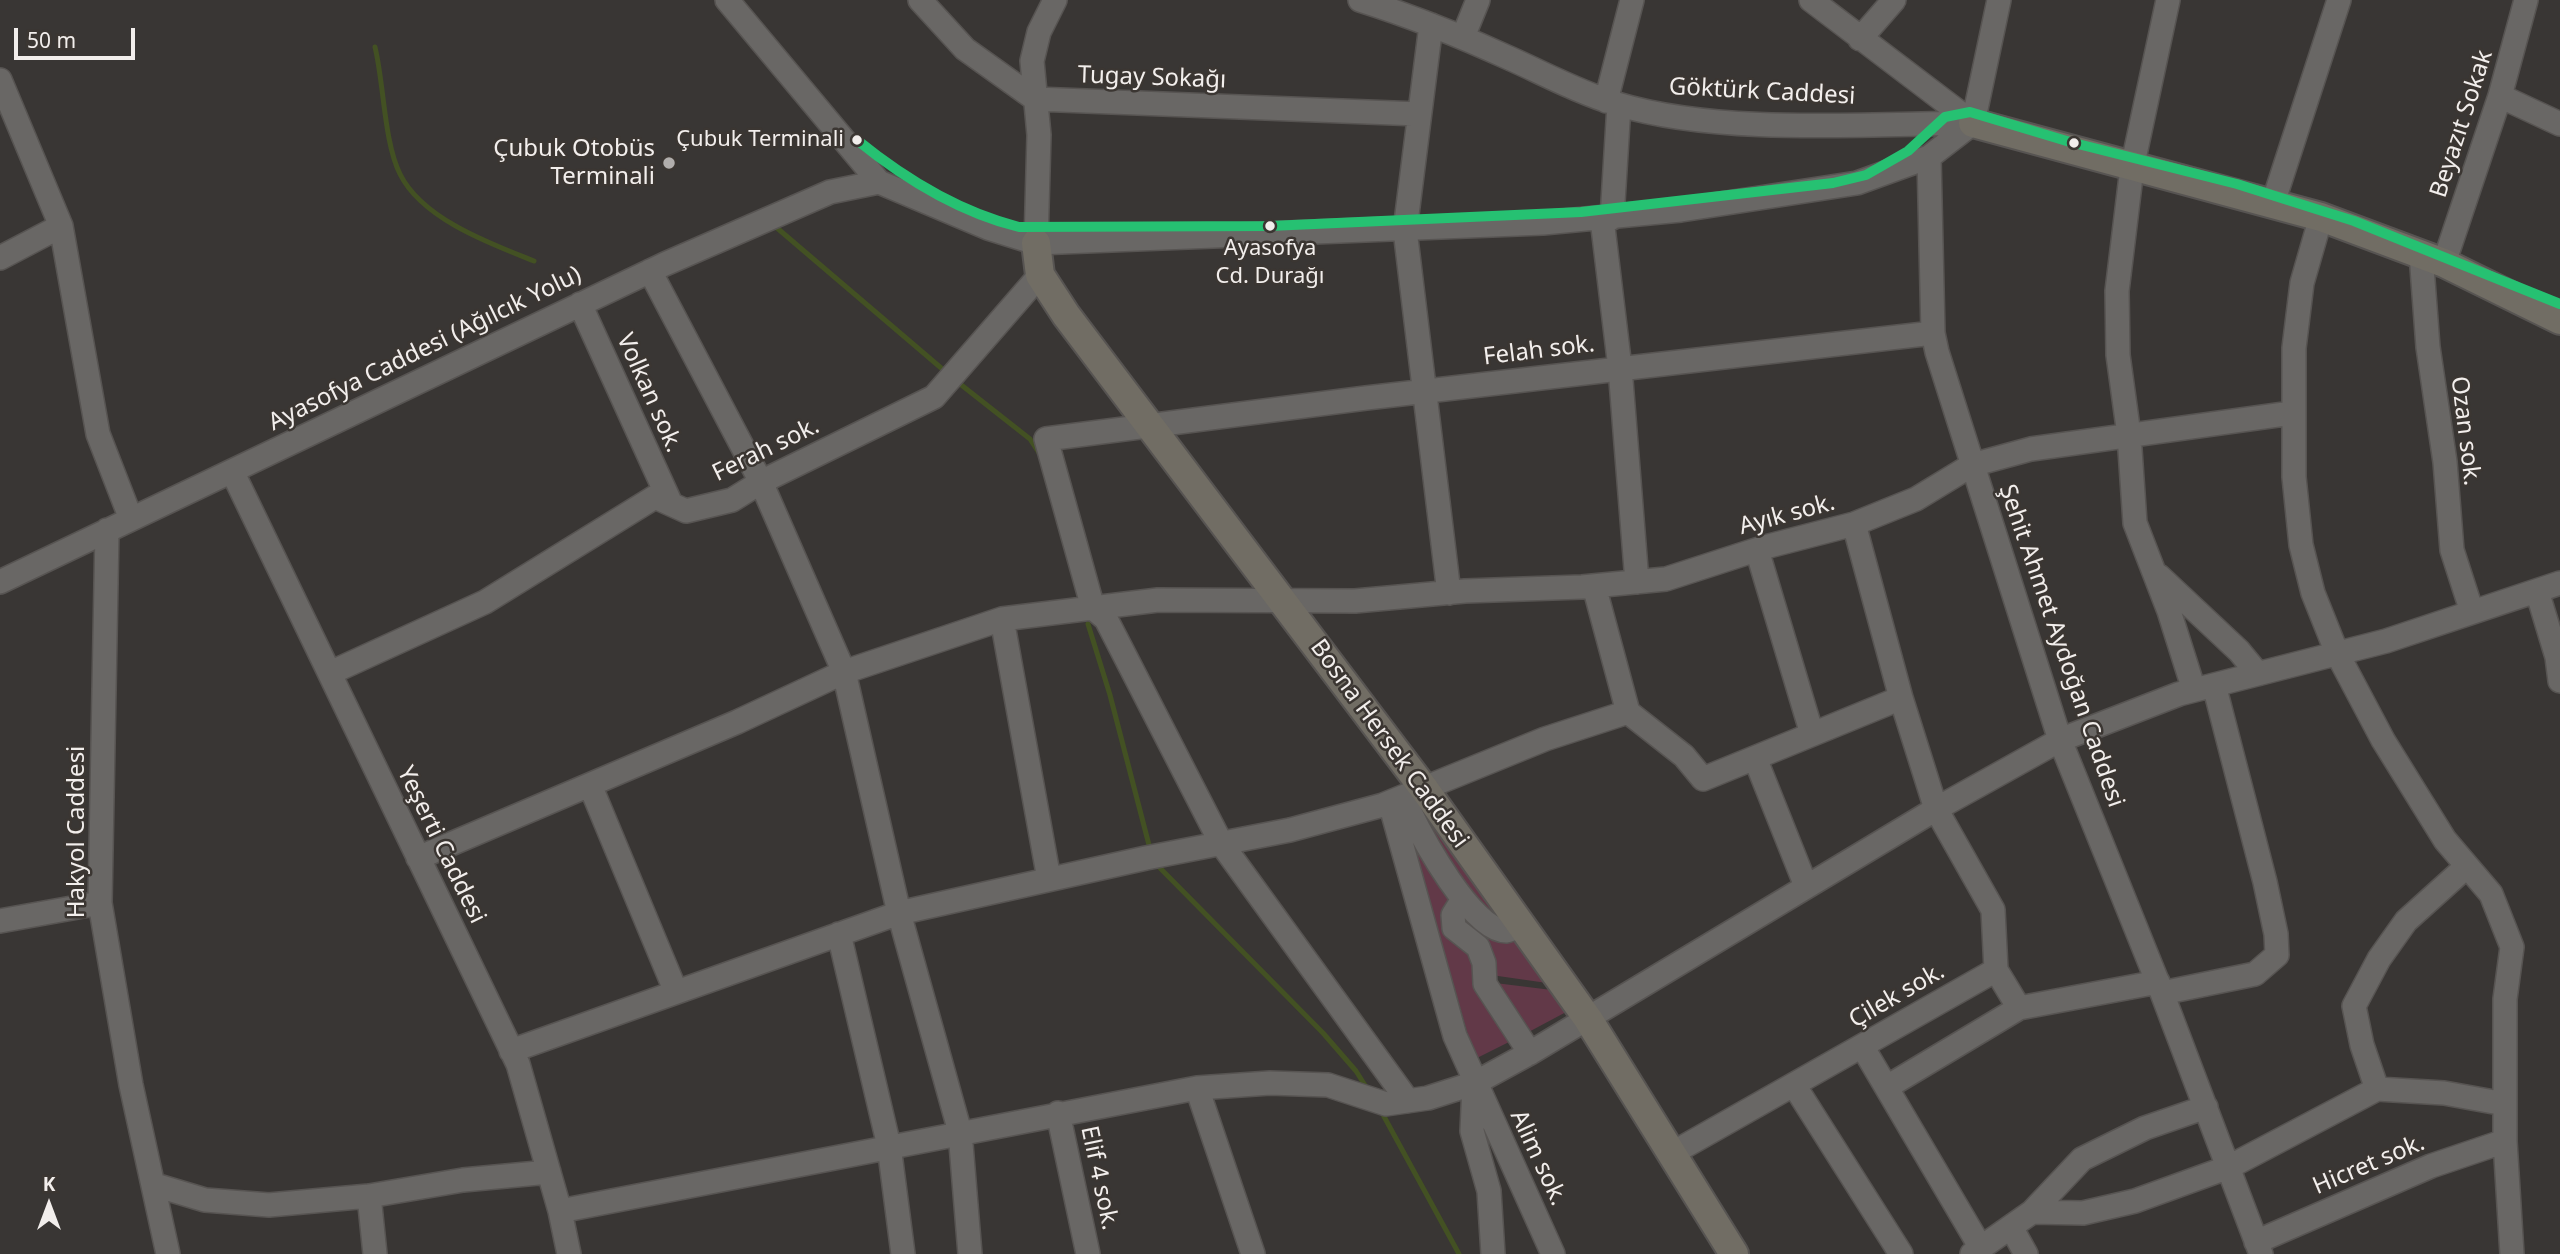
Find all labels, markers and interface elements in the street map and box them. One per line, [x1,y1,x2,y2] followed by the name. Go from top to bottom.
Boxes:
[18,14,138,58] scale bar
[27,26,76,54] text: 50 m
[2425,47,2499,201] street label: Beyazıt Sokak
[1077,61,1227,95] street label: Tugay Sokağı
[1668,73,1856,111] street label: Göktürk Caddesi
[676,127,844,153] place label: Çubuk Terminali
[850,133,864,147] marker: Çubuk Terminali
[493,135,655,191] place label: Çubuk Otobüs Terminali
[2067,136,2081,150] unlabelled marker
[661,155,677,171] marker: Çubuk Otobüs Terminali
[1263,219,1277,233] marker: Ayasofya Cd. Durağı
[1216,236,1324,288] place label: Ayasofya Cd. Durağı
[264,261,586,437] street label: Ayasofya Caddesi (Ağılcık Yolu)
[610,329,688,457] street label: Volkan sok.
[1482,330,1596,372] street label: Felah sok.
[2444,375,2486,487] street label: Ozan sok.
[708,412,824,488] street label: Ferah sok.
[1992,481,2130,811] street label: Şehit Ahmet Aydoğan Caddesi
[1736,488,1838,542] street label: Ayık sok.
[1304,634,1474,854] street label: Bosna Hersek Caddesi
[63,746,91,918] street label: Hakyol Caddesi
[391,762,491,928] street label: Yeşerti Caddesi
[1844,957,1950,1035] street label: Çilek sok.
[1503,1106,1573,1210] street label: Alim sok.
[1074,1123,1124,1233] street label: Elif 4 sok.
[2309,1129,2429,1201] street label: Hicret sok.
[14,1170,84,1240] north arrow
[43,1171,55,1197] text: K

